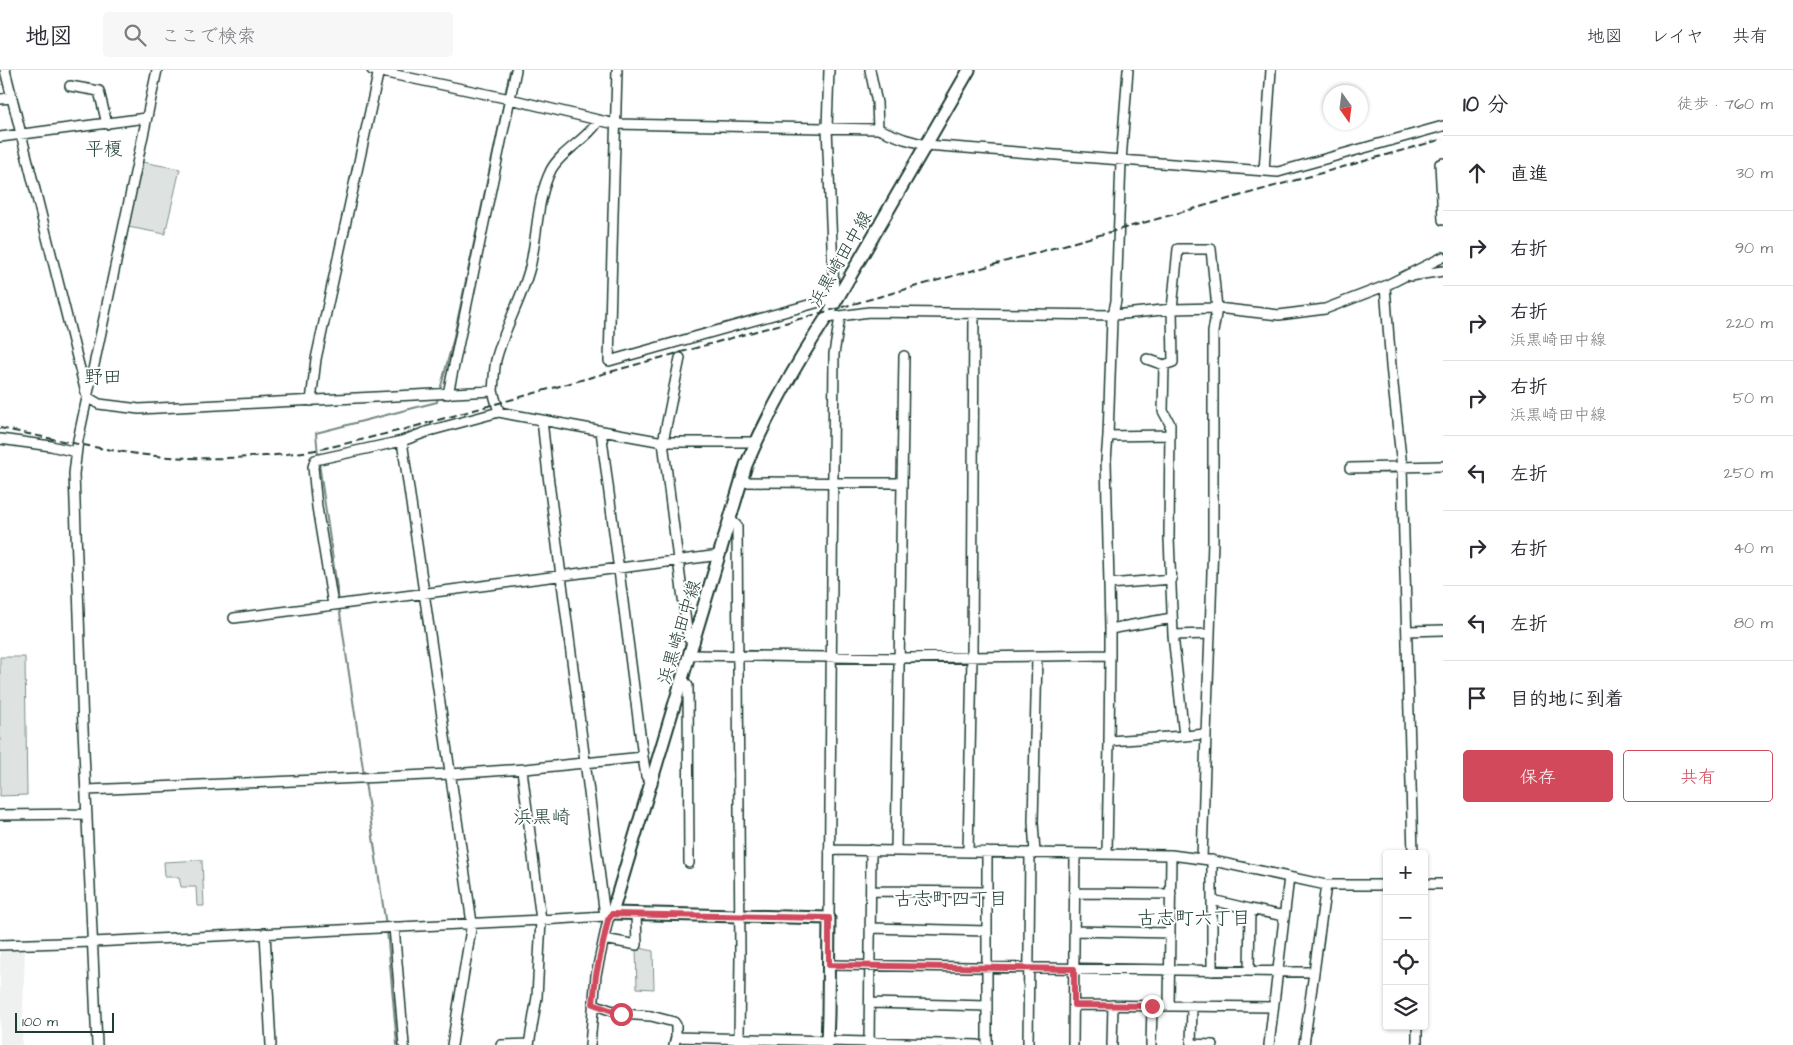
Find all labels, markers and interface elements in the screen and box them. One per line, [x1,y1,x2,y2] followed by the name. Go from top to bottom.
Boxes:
[103,12,453,57] search box
[25,20,73,54] text: 地図
[121,21,149,49] icon: search
[161,23,256,50] text: ここで検索
[1587,24,1623,49] text: 地図
[1651,24,1704,49] text: レイヤ
[1732,24,1768,49] text: 共有
[1323,85,1368,130] north arrow
[1463,90,1508,119] text: 10 分
[1677,93,1773,115] text: 徒歩 · 760 m
[85,136,123,163] district label: 平榎
[1463,159,1491,187] icon: ahead
[1510,161,1548,188] text: 直進
[1736,162,1773,184] text: 30 m
[803,206,878,312] street label: 浜黒崎田中線
[1463,234,1491,262] icon: right
[1510,236,1548,263] text: 右折
[1735,237,1773,259] text: 90 m
[1510,299,1548,326] text: 右折
[1463,309,1491,337] icon: right
[1726,312,1773,334] text: 220 m
[1510,329,1606,351] text: 浜黒崎田中線
[84,364,122,391] district label: 野田
[1510,374,1548,401] text: 右折
[1463,384,1491,412] icon: right
[1733,387,1773,409] text: 50 m
[1510,404,1606,426] text: 浜黒崎田中線
[1463,459,1491,487] icon: left
[1510,461,1548,488] text: 左折
[1724,462,1773,484] text: 250 m
[1463,534,1491,562] icon: right
[1510,536,1548,563] text: 右折
[1733,537,1773,559] text: 40 m
[652,577,707,687] street label: 浜黒崎田中線
[1463,609,1491,637] icon: left
[1510,611,1548,638] text: 左折
[1734,612,1773,634] text: 80 m
[1463,684,1491,712] icon: arrive
[1510,686,1624,713] text: 目的地に到着
[1463,750,1613,802] button: 保存
[1623,750,1773,802] button: 共有
[513,804,571,831] district label: 浜黒崎
[1383,850,1428,1030] map controls
[1383,850,1428,895] button: +
[894,886,1008,913] district label: 古志町四丁目
[1383,895,1428,940] button: −
[1137,905,1251,932] district label: 古志町六丁目
[1383,940,1428,985] button: locate
[1383,985,1428,1030] button: layers
[1141,995,1164,1018] route end
[610,1003,633,1026] route start
[15,1010,114,1033] scale bar
[22,1012,58,1032] text: 100 m

